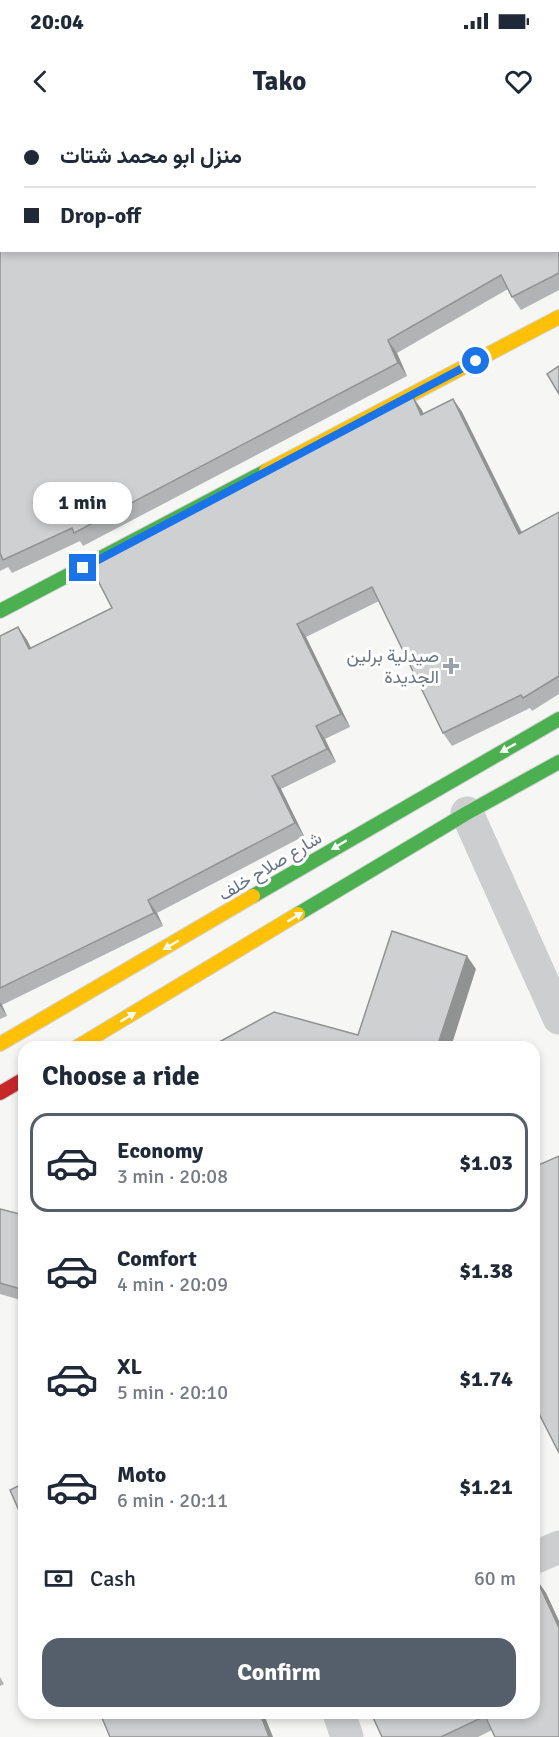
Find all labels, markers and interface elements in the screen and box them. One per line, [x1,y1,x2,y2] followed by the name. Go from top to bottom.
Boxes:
[30,8,84,35] text: 20:04
[24,65,57,98] icon: back
[253,65,306,98] text: Tako
[502,65,535,98] icon: heart
[60,142,242,169] text: منزل ابو محمد شتات
[60,202,141,229] text: Drop-off
[462,347,489,374] route start
[34,481,132,523] callout: 1 min
[58,490,107,515] text: 1 min
[69,554,96,581] route end
[346,645,439,688] place label: صيدلية برلين الجديدة
[444,659,458,673] marker: صيدلية برلين الجديدة
[500,742,516,753] one-way arrow
[214,827,326,906] street label: شارع صلاح خلف
[331,840,347,851] one-way arrow
[287,911,303,922] one-way arrow
[163,939,180,949] one-way arrow
[120,1012,137,1022] one-way arrow
[42,1060,200,1093] text: Choose a ride
[45,1136,99,1190] icon: car
[117,1137,203,1164] text: Economy
[459,1149,513,1176] text: $1.03
[117,1164,228,1189] text: 3 min · 20:08
[45,1244,99,1298] icon: car
[117,1245,197,1272] text: Comfort
[459,1257,513,1284] text: $1.38
[117,1272,228,1297] text: 4 min · 20:09
[45,1352,99,1406] icon: car
[117,1353,142,1380] text: XL
[459,1365,513,1392] text: $1.74
[117,1380,228,1405] text: 5 min · 20:10
[45,1460,99,1514] icon: car
[117,1461,166,1488] text: Moto
[459,1473,513,1500] text: $1.21
[117,1488,228,1513] text: 6 min · 20:11
[42,1562,75,1595] icon: cash
[90,1565,136,1592] text: Cash
[474,1566,516,1591] text: 60 m
[42,1638,516,1707] button: Confirm

